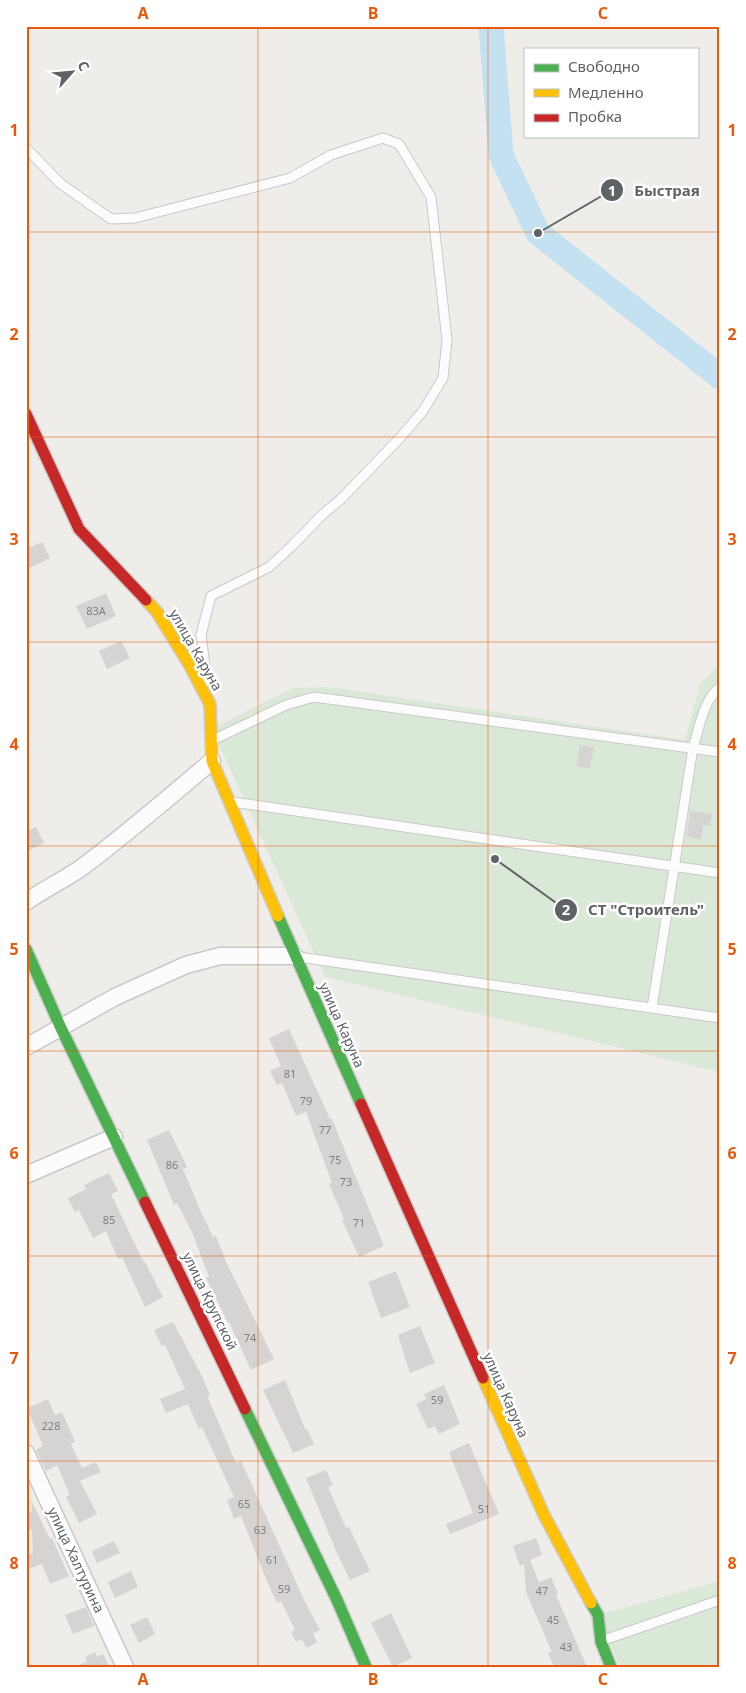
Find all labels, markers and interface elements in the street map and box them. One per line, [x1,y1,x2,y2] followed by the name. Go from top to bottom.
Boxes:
[137,2,149,24] text: A
[368,2,378,24] text: B
[598,2,608,24] text: C
[48,48,98,98] north arrow
[524,48,698,138] legend
[568,56,640,76] text: Свободно
[74,58,95,74] text: С
[568,82,644,102] text: Медленно
[568,106,622,126] text: Пробка
[9,119,19,141] text: 1
[727,119,737,141] text: 1
[599,175,710,205] callout: Быстрая
[608,180,616,200] text: 1
[634,180,700,200] text: Быстрая
[9,323,19,345] text: 2
[727,323,737,345] text: 2
[9,528,19,550] text: 3
[727,528,737,550] text: 3
[86,603,107,618] house number: 83А
[165,605,227,694] street label: улица Каруна
[9,733,19,755] text: 4
[727,733,737,755] text: 4
[553,895,714,925] callout: СТ "Строитель"
[562,899,571,919] text: 2
[588,899,704,919] text: СТ "Строитель"
[9,938,19,960] text: 5
[727,938,737,960] text: 5
[315,979,370,1070] street label: улица Каруна
[284,1066,296,1081] house number: 81
[300,1093,312,1108] house number: 79
[319,1122,331,1137] house number: 77
[9,1142,19,1164] text: 6
[727,1142,737,1164] text: 6
[329,1152,341,1167] house number: 75
[166,1157,178,1172] house number: 86
[340,1174,352,1189] house number: 73
[103,1212,115,1227] house number: 85
[353,1215,365,1230] house number: 71
[178,1249,242,1353] street label: улица Крупской
[244,1330,257,1345] house number: 74
[9,1347,19,1369] text: 7
[727,1347,737,1369] text: 7
[479,1349,534,1440] street label: улица Каруна
[431,1392,443,1407] house number: 59
[42,1418,60,1433] house number: 228
[238,1496,250,1511] house number: 65
[478,1501,490,1516] house number: 51
[44,1504,109,1616] street label: улица Халтурина
[254,1522,266,1537] house number: 63
[9,1552,19,1574] text: 8
[266,1552,278,1567] house number: 61
[727,1552,737,1574] text: 8
[278,1581,290,1596] house number: 59
[536,1583,548,1598] house number: 47
[547,1612,559,1627] house number: 45
[560,1639,572,1654] house number: 43
[137,1668,149,1690] text: A
[368,1668,378,1690] text: B
[598,1668,608,1690] text: C

